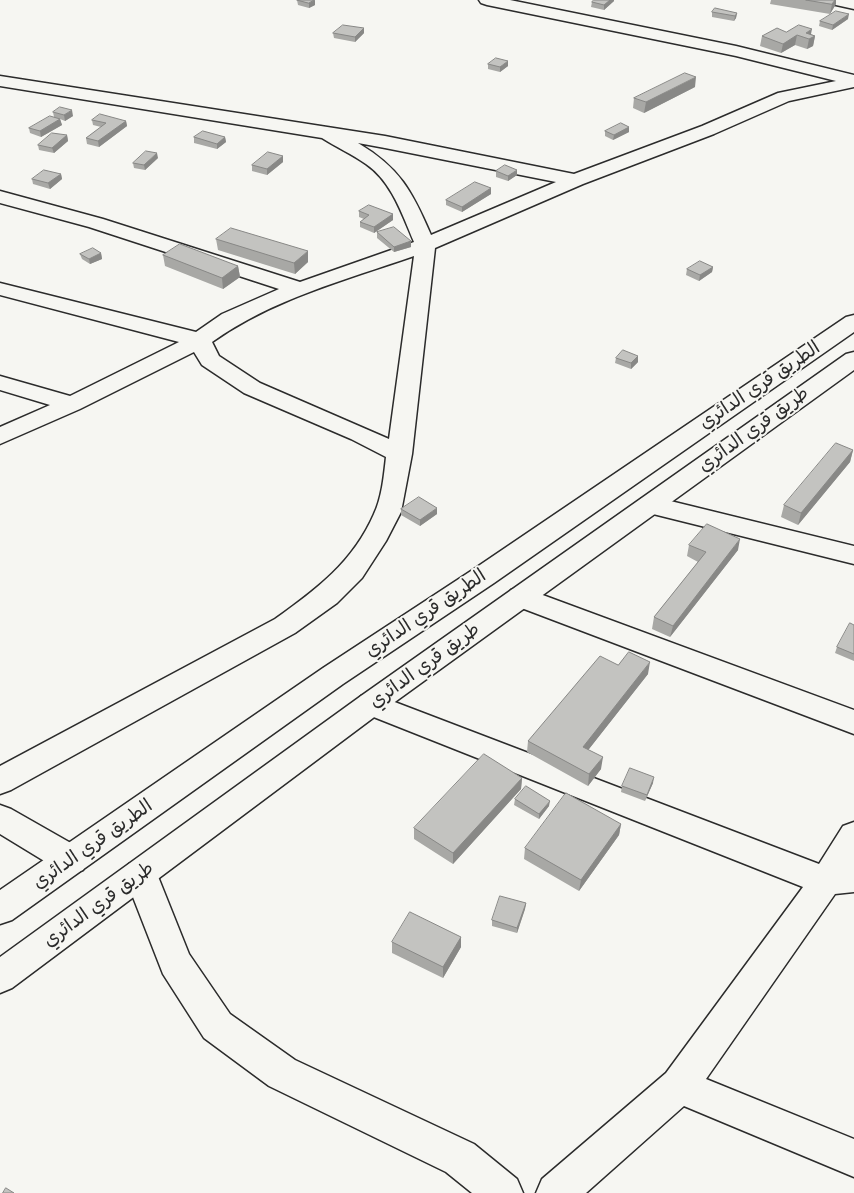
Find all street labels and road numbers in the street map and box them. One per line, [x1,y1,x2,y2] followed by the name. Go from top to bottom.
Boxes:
[695,337,825,435] street label: الطريق قري الدائري
[694,382,814,478] street label: طريق قري الدائري
[361,565,491,663] street label: الطريق قري الدائري
[365,618,485,714] street label: طريق قري الدائري
[29,795,157,895] street label: الطريق قري الدائري
[39,857,159,953] street label: طريق قري الدائري

